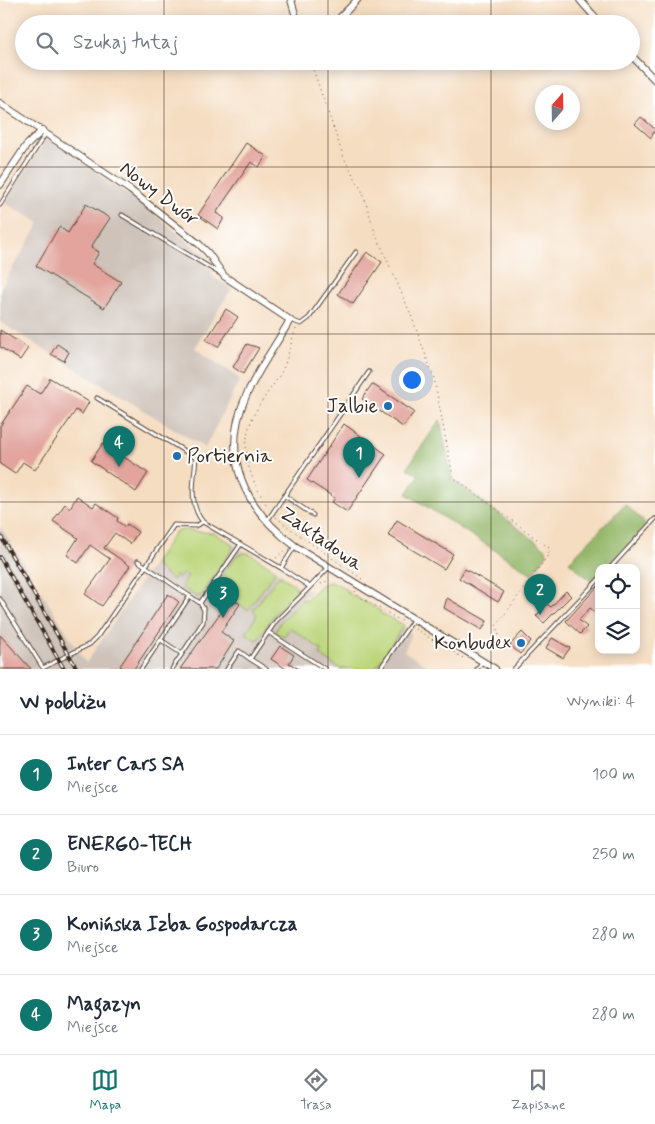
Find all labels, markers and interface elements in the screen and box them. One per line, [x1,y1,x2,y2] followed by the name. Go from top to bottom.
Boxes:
[15,15,640,70] search box
[33,29,61,57] icon: search
[73,30,178,55] text: Szukaj tutaj
[535,85,580,130] north arrow
[114,155,204,233] street label: Nowy Dwór
[399,367,425,393] your location
[326,393,378,420] place label: Jalbie
[382,400,394,412] marker: Jalbie
[103,426,135,467] pin: 4
[343,437,375,478] pin: 1
[187,443,273,470] place label: Portiernia
[171,450,183,462] marker: Portiernia
[274,500,369,578] street label: Zakładowa
[595,564,640,654] map controls
[595,564,640,609] button: locate
[524,574,556,615] pin: 2
[207,577,239,618] pin: 3
[595,609,640,654] button: layers
[434,630,511,657] place label: Konbudex
[515,637,527,649] marker: Konbudex
[20,688,106,716] text: W pobliżu
[566,691,635,712] text: Wyniki: 4
[67,752,185,777] text: Inter Cars SA
[32,764,40,785] text: 1
[592,764,635,785] text: 100 m
[67,777,118,798] text: Miejsce
[67,832,192,857] text: ENERGO-TECH
[32,844,40,865] text: 2
[592,844,635,865] text: 250 m
[67,857,99,878] text: Biuro
[67,912,298,937] text: Konińska Izba Gospodarcza
[32,924,40,945] text: 3
[592,924,635,945] text: 280 m
[67,937,118,958] text: Miejsce
[67,992,141,1017] text: Magazyn
[31,1004,41,1025] text: 4
[592,1004,635,1025] text: 280 m
[67,1017,118,1038] text: Miejsce
[89,1066,121,1114] tab: Mapa
[300,1066,332,1114] tab: Trasa
[511,1066,566,1114] tab: Zapisane

